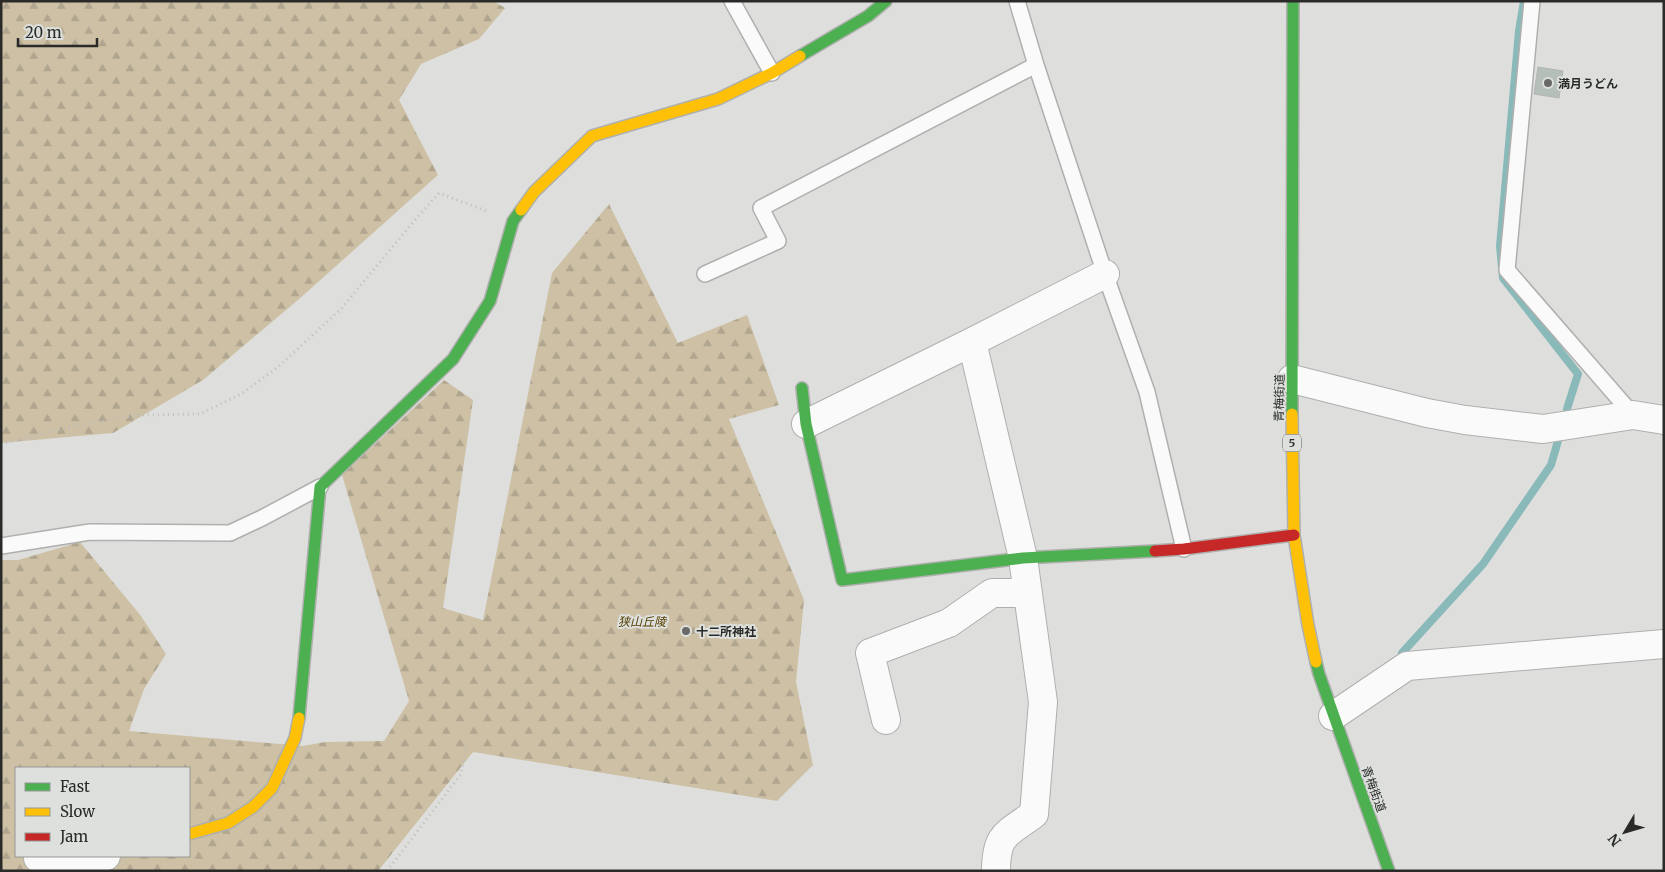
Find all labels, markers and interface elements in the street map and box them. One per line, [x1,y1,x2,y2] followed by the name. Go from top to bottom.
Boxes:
[18,15,96,47] scale bar
[25,23,62,42] text: 20 m
[1558,76,1618,91] place label: 満月うどん
[1542,77,1554,89] marker: 満月うどん
[1271,374,1287,422] street label: 青梅街道
[1283,434,1301,452] road number: 5
[618,614,668,629] park label: 狭山丘陵
[696,624,756,639] place label: 十二所神社
[680,625,692,637] marker: 十二所神社
[1359,764,1389,814] street label: 青梅街道
[15,767,190,857] legend
[60,777,90,796] text: Fast
[60,802,95,821] text: Slow
[1600,807,1650,857] north arrow
[59,827,88,846] text: Jam
[1604,830,1625,850] text: N

